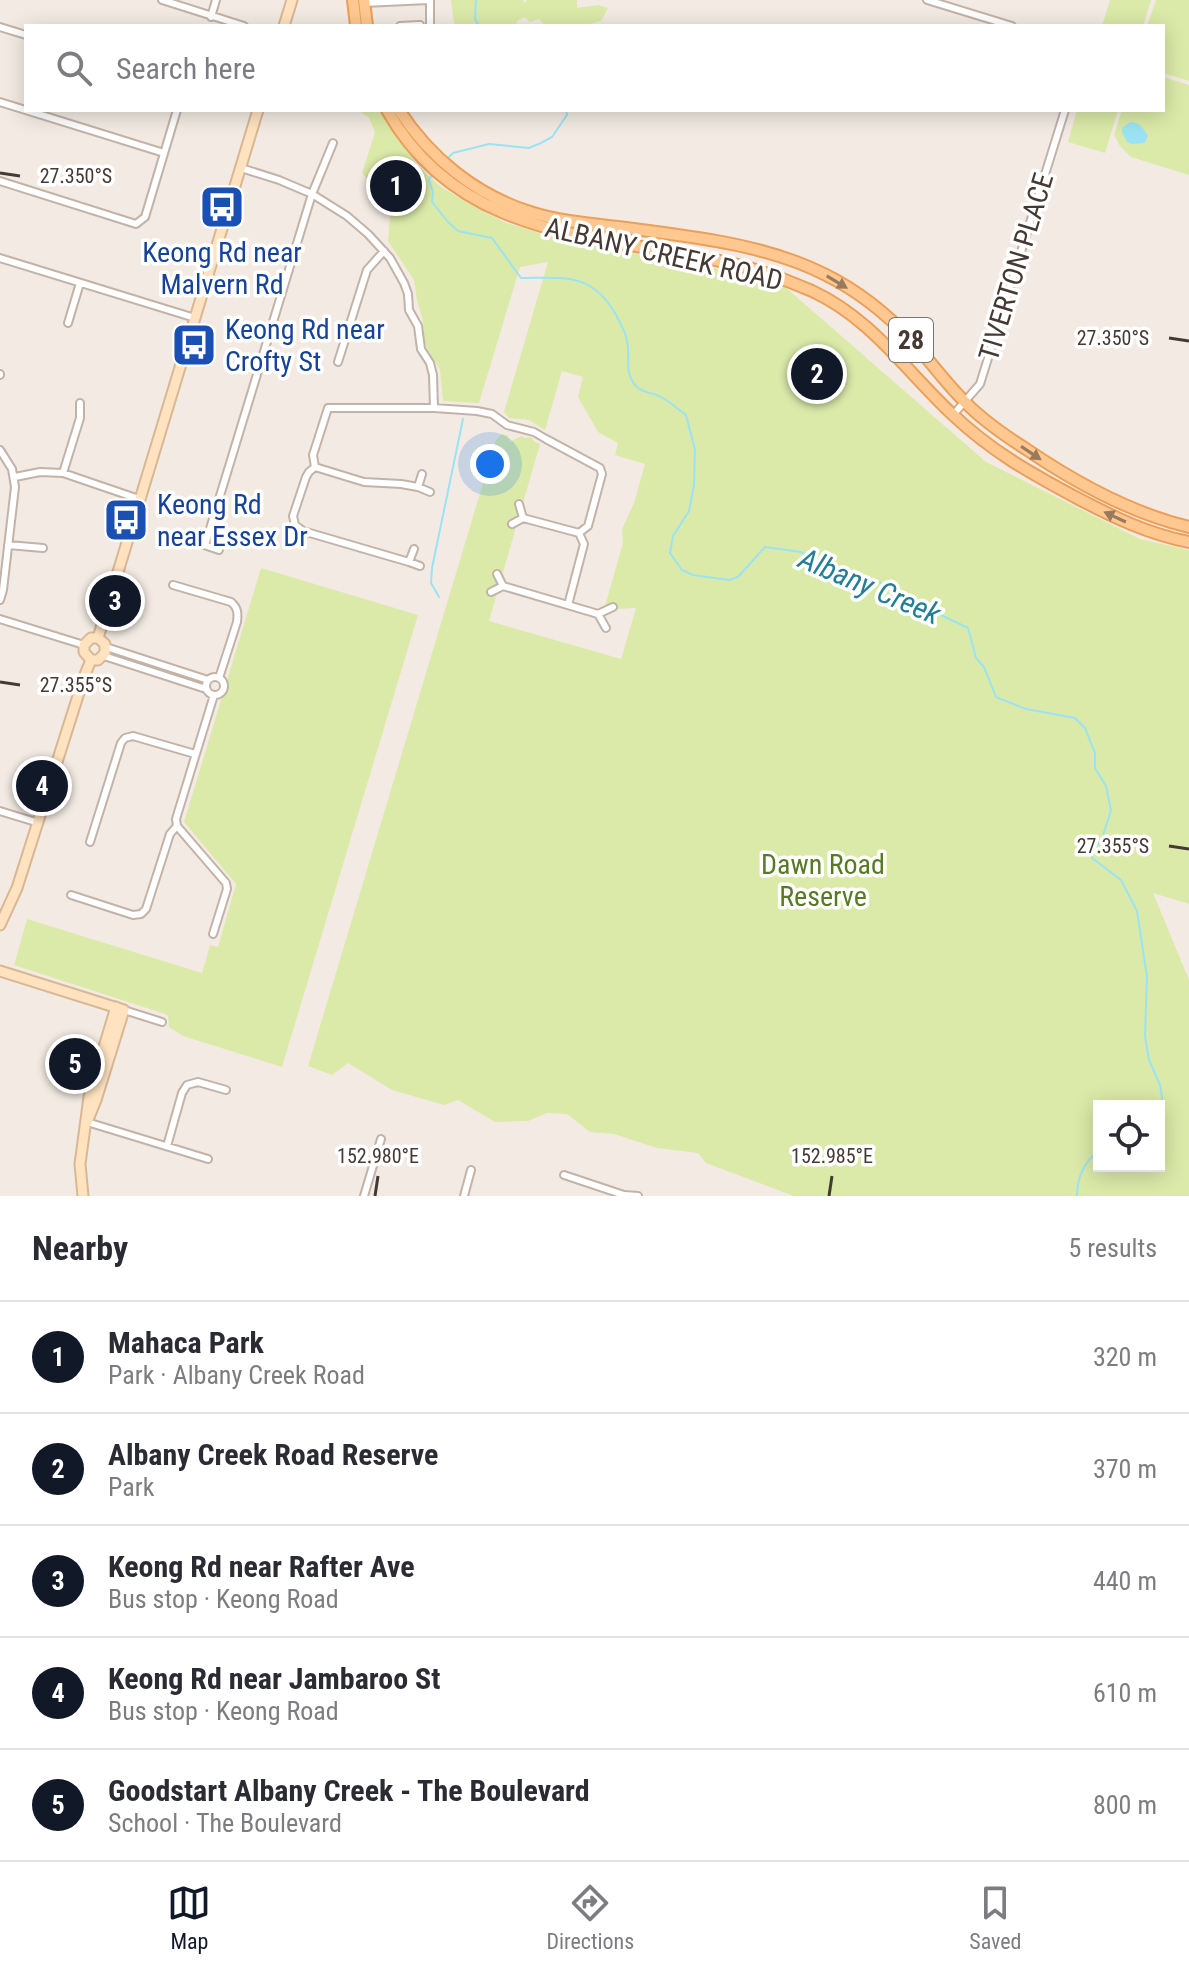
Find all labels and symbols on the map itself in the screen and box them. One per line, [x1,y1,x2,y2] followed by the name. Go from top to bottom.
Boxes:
[370,156,422,216] pin: 1
[40,164,112,188] text: 27.350°S
[972,169,1060,365] street label: TIVERTON PLACE
[198,183,246,231] bus stop icon: Keong Rd near Malvern Rd
[542,211,786,297] street label: ALBANY CREEK ROAD
[142,236,302,301] place label: Keong Rd near Malvern Rd
[826,274,848,288] one-way arrow
[225,313,385,378] place label: Keong Rd near Crofty St
[889,318,933,362] road number: 28
[170,321,218,369] bus stop icon: Keong Rd near Crofty St
[1077,326,1149,350] text: 27.350°S
[791,344,843,404] pin: 2
[470,444,510,484] your location
[1020,445,1041,460] one-way arrow
[157,488,308,553] place label: Keong Rd near Essex Dr
[102,496,150,544] bus stop icon: Keong Rd near Essex Dr
[1104,510,1127,524] one-way arrow
[793,540,947,632] water label: Albany Creek
[89,571,141,631] pin: 3
[40,673,112,697] text: 27.355°S
[16,756,68,816] pin: 4
[1077,834,1149,858] text: 27.355°S
[761,848,885,913] park label: Dawn Road Reserve
[49,1034,101,1094] pin: 5
[337,1144,419,1168] text: 152.980°E
[791,1144,873,1168] text: 152.985°E

